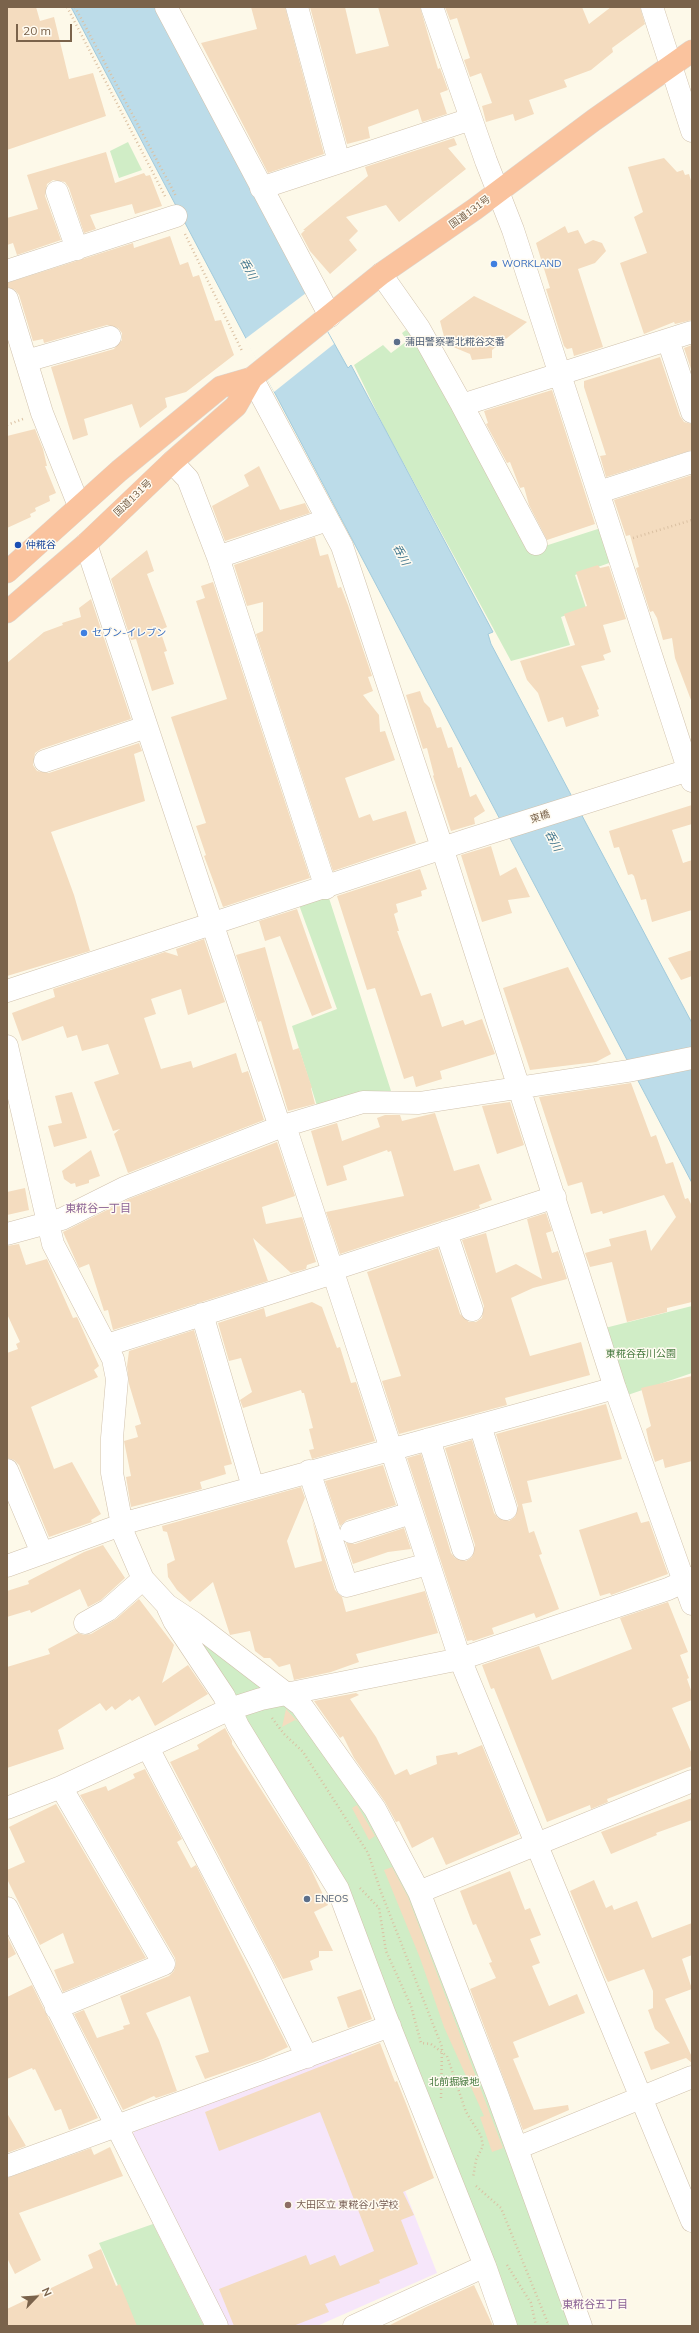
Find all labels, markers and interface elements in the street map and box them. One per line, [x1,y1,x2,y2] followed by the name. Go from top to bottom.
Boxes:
[18,16,74,42] scale bar
[23,23,51,38] text: 20 m
[447,193,493,231] street label: 国道131号
[237,256,259,282] water label: 呑川
[502,258,561,270] place label: WORKLAND
[489,259,499,269] marker: WORKLAND
[405,336,505,348] place label: 蒲田警察署北糀谷交番
[392,337,402,347] marker: 蒲田警察署北糀谷交番
[112,477,154,519] street label: 国道131号
[26,539,56,551] place label: 仲糀谷
[13,540,23,550] marker: 仲糀谷
[390,542,412,568] water label: 呑川
[92,627,166,639] place label: セブン-イレブン
[79,628,89,638] marker: セブン-イレブン
[529,808,551,826] street label: 東橋
[542,828,564,854] water label: 呑川
[65,1202,131,1216] district label: 東糀谷一丁目
[606,1348,676,1360] park label: 東糀谷呑川公園
[315,1893,348,1905] place label: ENEOS
[302,1894,312,1904] marker: ENEOS
[429,2076,479,2088] park label: 北前掘緑地
[296,2199,399,2211] place label: 大田区立 東糀谷小学校
[283,2200,293,2210] marker: 大田区立 東糀谷小学校
[16,2277,56,2317] north arrow
[39,2285,55,2299] text: N
[562,2298,628,2312] district label: 東糀谷五丁目

